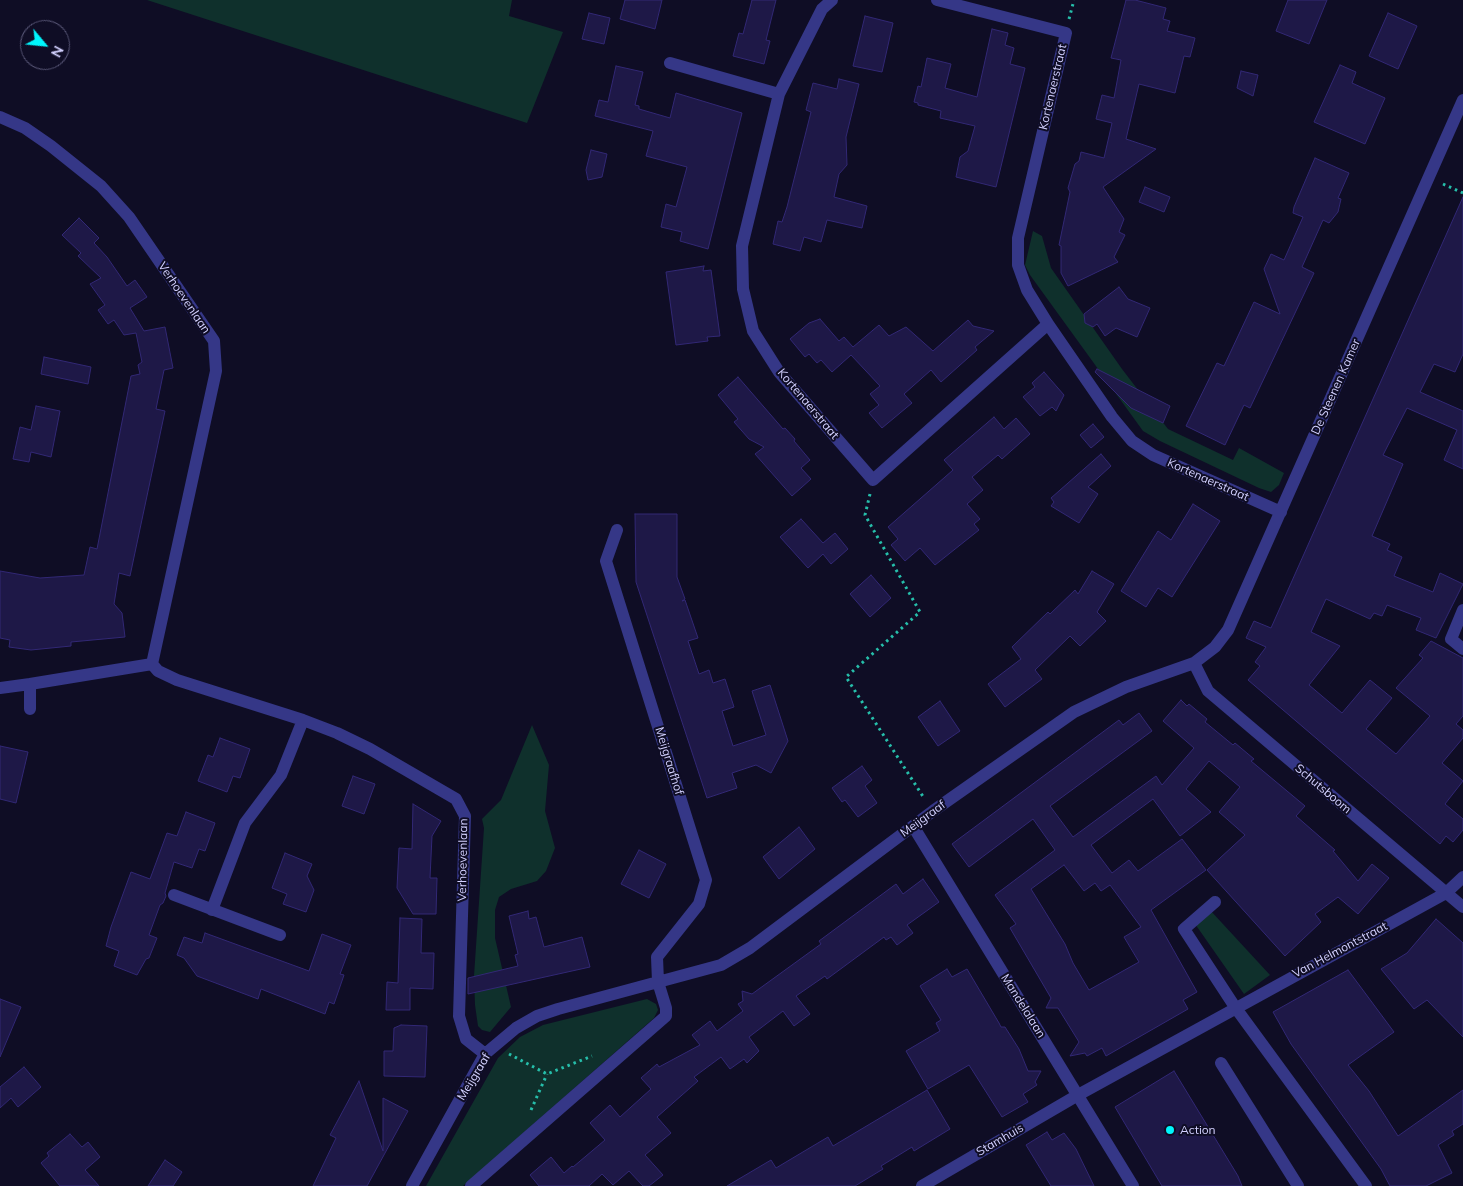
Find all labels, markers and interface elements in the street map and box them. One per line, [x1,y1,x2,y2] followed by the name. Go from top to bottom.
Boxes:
[20,20,70,70] north arrow
[47,43,68,60] text: N
[1036,43,1070,131] street label: Kortenaerstraat
[155,260,213,336] street label: Verhoevenlaan
[1308,337,1364,437] street label: De Steenen Kamer
[774,366,842,442] street label: Kortenaerstraat
[1165,456,1251,504] street label: Kortenaerstraat
[652,725,686,797] street label: Meijgraafhof
[1292,761,1354,817] street label: Schutsboom
[898,798,948,840] street label: Meijgraaf
[455,818,471,902] street label: Verhoevenlaan
[1290,919,1390,981] street label: Van Helmontstraat
[998,971,1048,1041] street label: Mandelalaan
[454,1051,494,1103] street label: Meijgraaf
[974,1121,1026,1159] street label: Stamhuis
[1180,1123,1216,1137] place label: Action
[1164,1124,1176,1136] marker: Action

